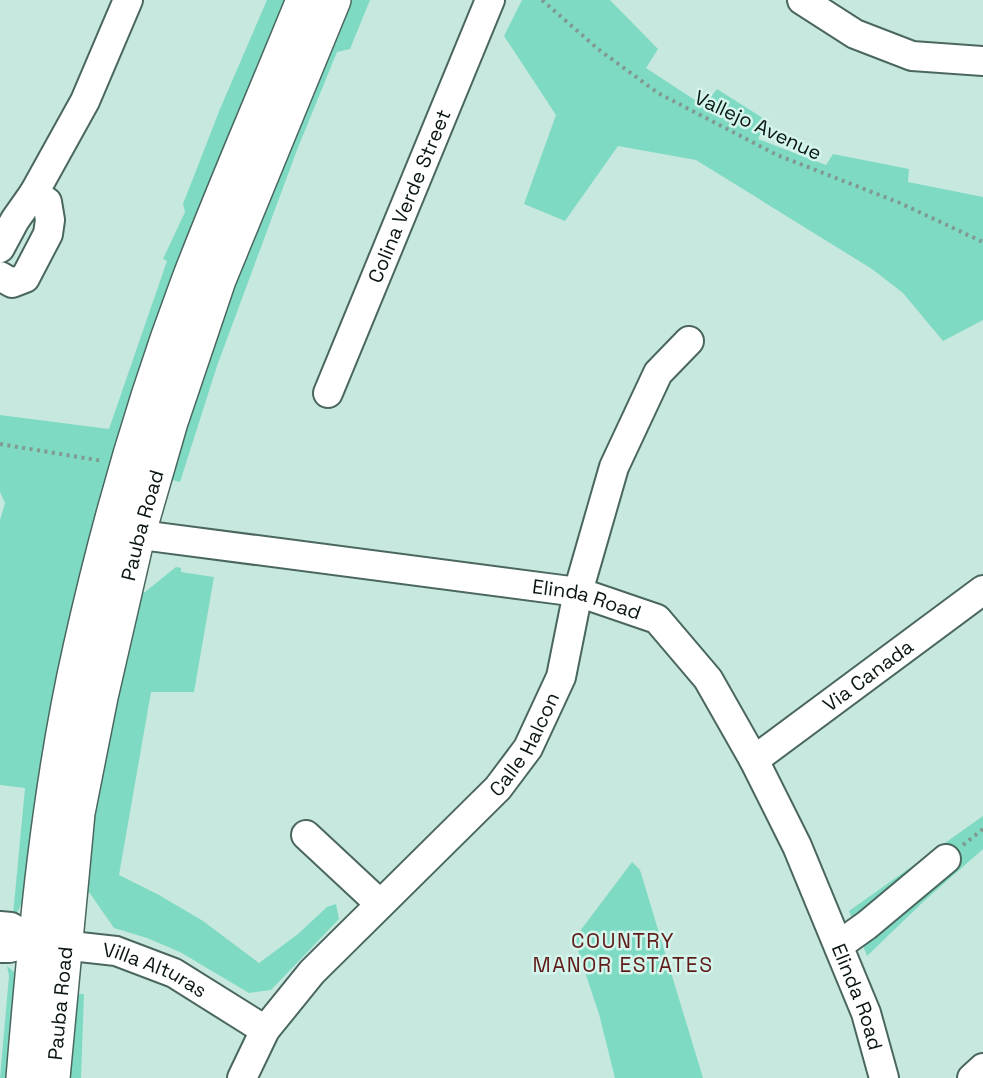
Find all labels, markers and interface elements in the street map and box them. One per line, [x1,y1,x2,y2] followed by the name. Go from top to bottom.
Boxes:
[690,84,826,166] street label: Vallejo Avenue
[362,105,457,287] street label: Colina Verde Street
[115,467,169,583] street label: Pauba Road
[531,573,645,626] street label: Elinda Road
[818,633,918,717] street label: Via Canada
[484,688,565,802] street label: Calle Halcon
[532,927,714,978] district label: COUNTRY MANOR ESTATES
[102,937,212,1003] street label: Villa Alturas
[826,940,889,1053] street label: Elinda Road
[42,945,78,1061] street label: Pauba Road

